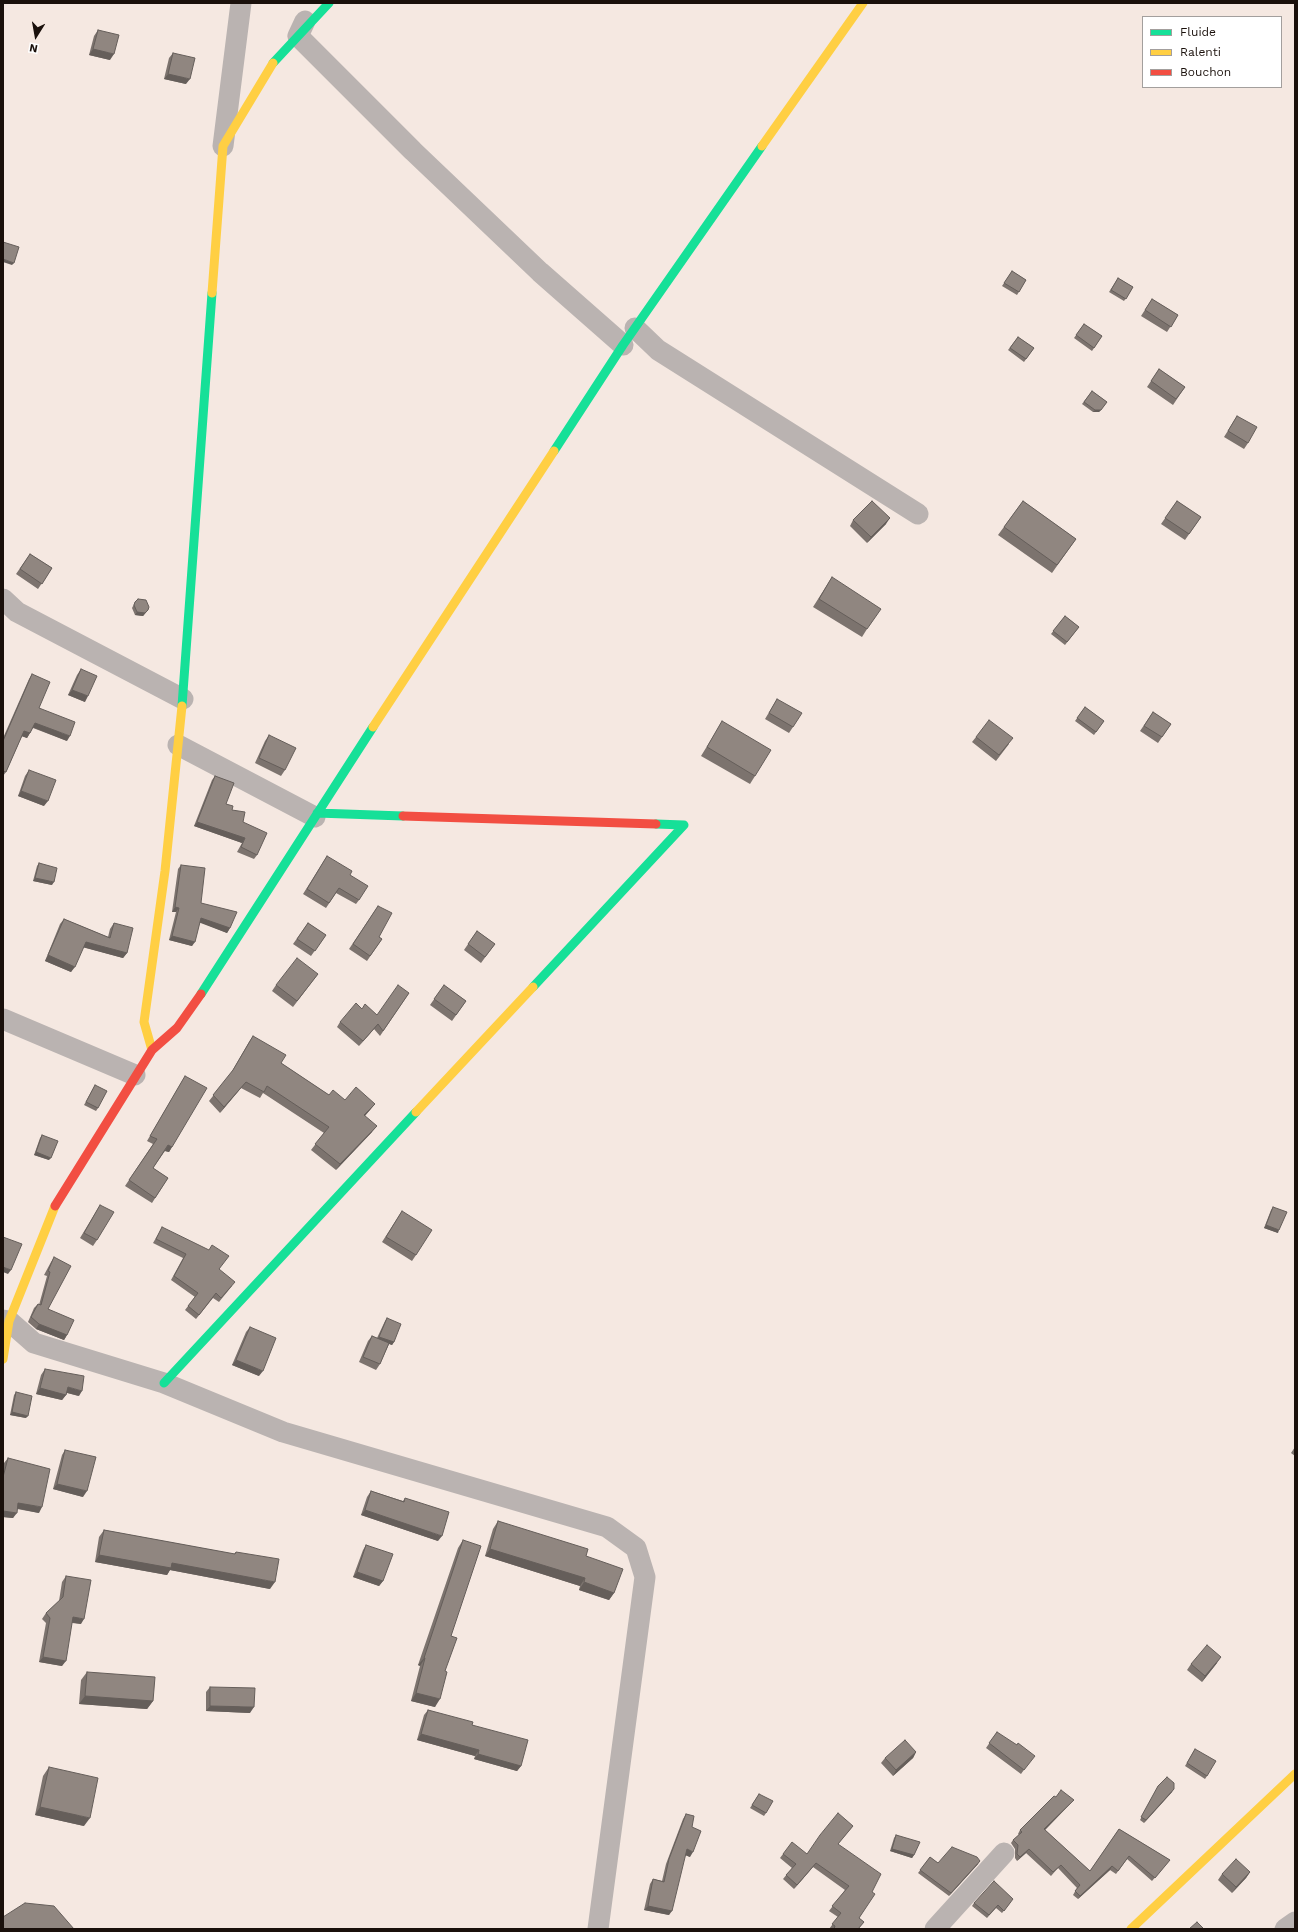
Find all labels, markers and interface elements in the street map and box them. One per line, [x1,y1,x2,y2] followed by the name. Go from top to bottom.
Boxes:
[16,16,56,56] north arrow
[1142,16,1282,88] legend
[1180,25,1216,39] text: Fluide
[28,41,39,55] text: N
[1180,45,1221,59] text: Ralenti
[1180,65,1231,79] text: Bouchon

